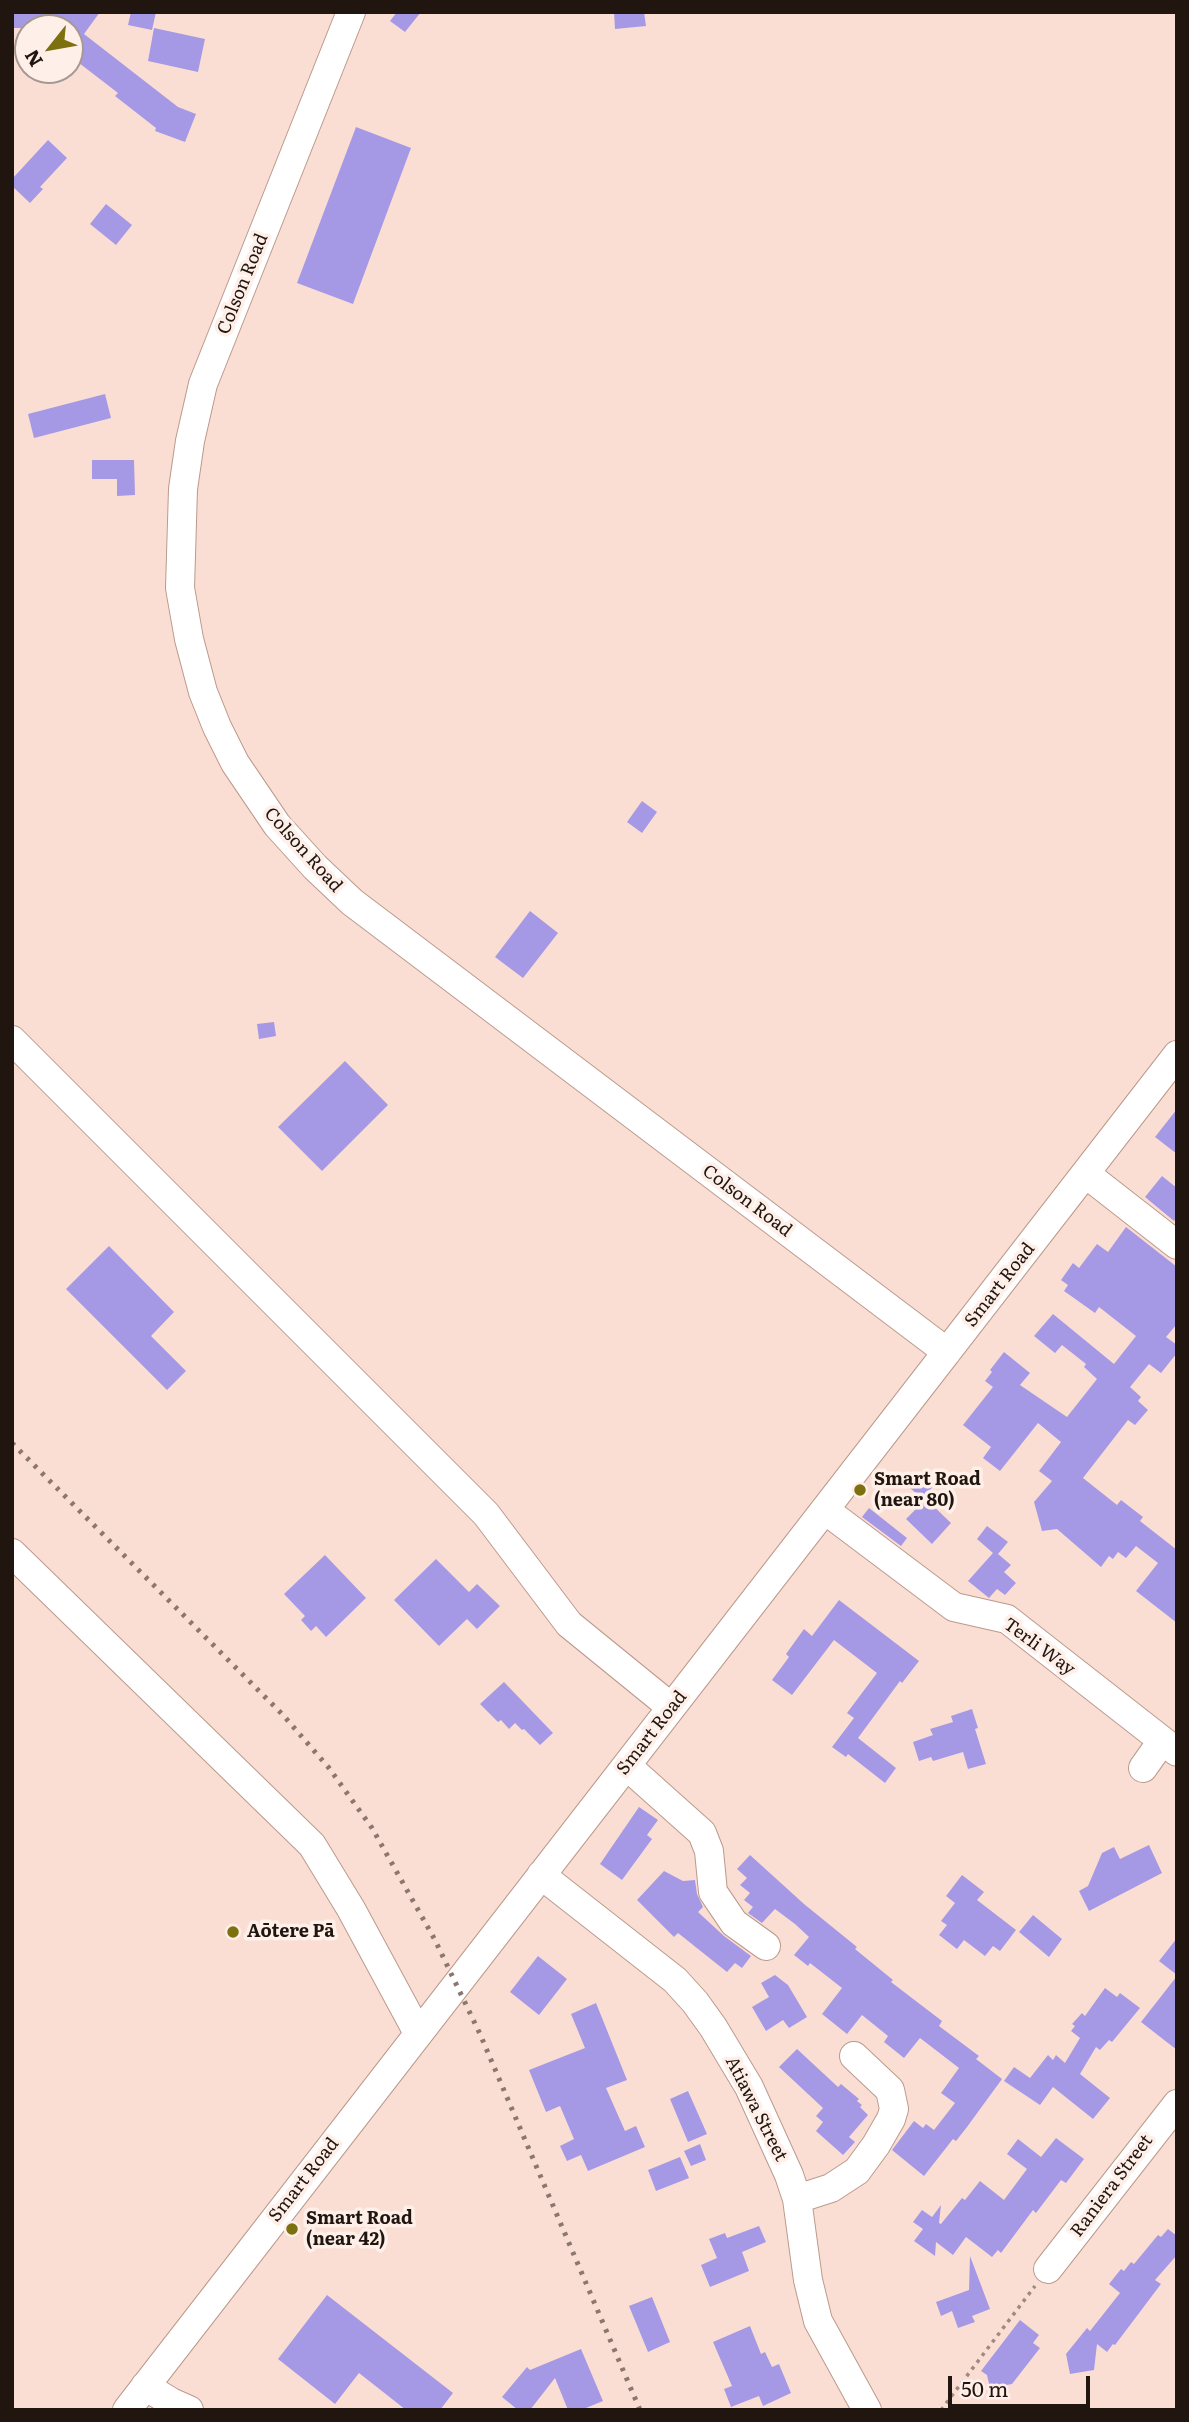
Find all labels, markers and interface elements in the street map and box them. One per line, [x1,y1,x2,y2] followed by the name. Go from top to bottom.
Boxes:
[14,14,84,84] north arrow
[17,45,49,73] text: N
[213,231,273,337] street label: Colson Road
[259,803,347,897] street label: Colson Road
[698,1160,796,1242] street label: Colson Road
[960,1239,1040,1331] street label: Smart Road
[874,1469,981,1512] place label: Smart Road (near 80)
[852,1482,868,1498] marker: Smart Road (near 80)
[999,1614,1079,1680] street label: Terli Way
[612,1687,692,1779] street label: Smart Road
[247,1921,335,1943] place label: Aōtere Pā
[225,1924,241,1940] marker: Aōtere Pā
[720,2053,792,2165] street label: Atiawa Street
[1066,2131,1158,2241] street label: Raniera Street
[264,2134,344,2226] street label: Smart Road
[306,2208,413,2250] place label: Smart Road (near 42)
[284,2221,300,2237] marker: Smart Road (near 42)
[951,2362,1093,2406] scale bar
[961,2372,1008,2403] text: 50 m

